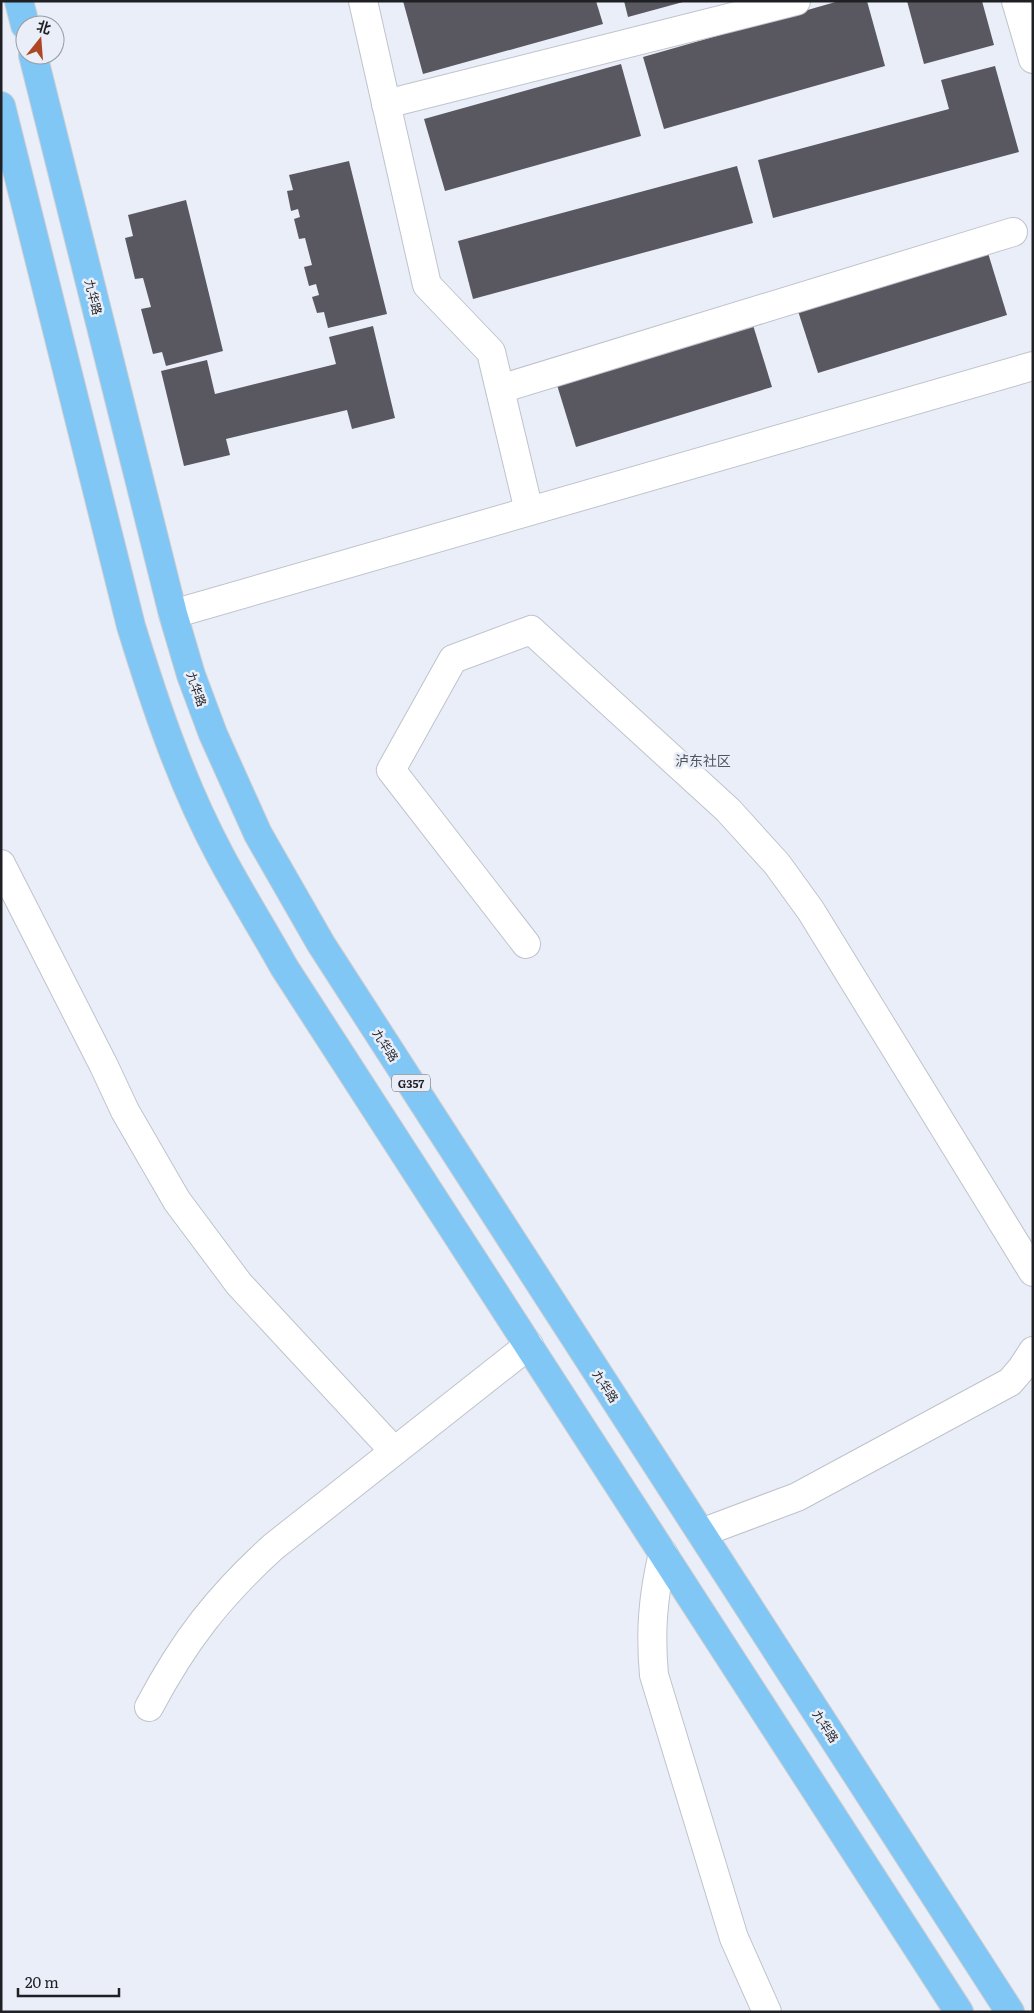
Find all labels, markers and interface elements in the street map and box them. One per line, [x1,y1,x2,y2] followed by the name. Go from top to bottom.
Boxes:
[15,15,65,65] north arrow
[34,15,54,38] text: 北
[81,277,107,317] street label: 九华路
[182,669,212,709] street label: 九华路
[675,750,731,770] district label: 泸东社区
[369,1025,403,1065] street label: 九华路
[392,1074,430,1092] road number: G357
[589,1366,623,1406] street label: 九华路
[809,1706,843,1746] street label: 九华路
[18,1966,119,1998] scale bar
[25,1970,59,1993] text: 20 m

